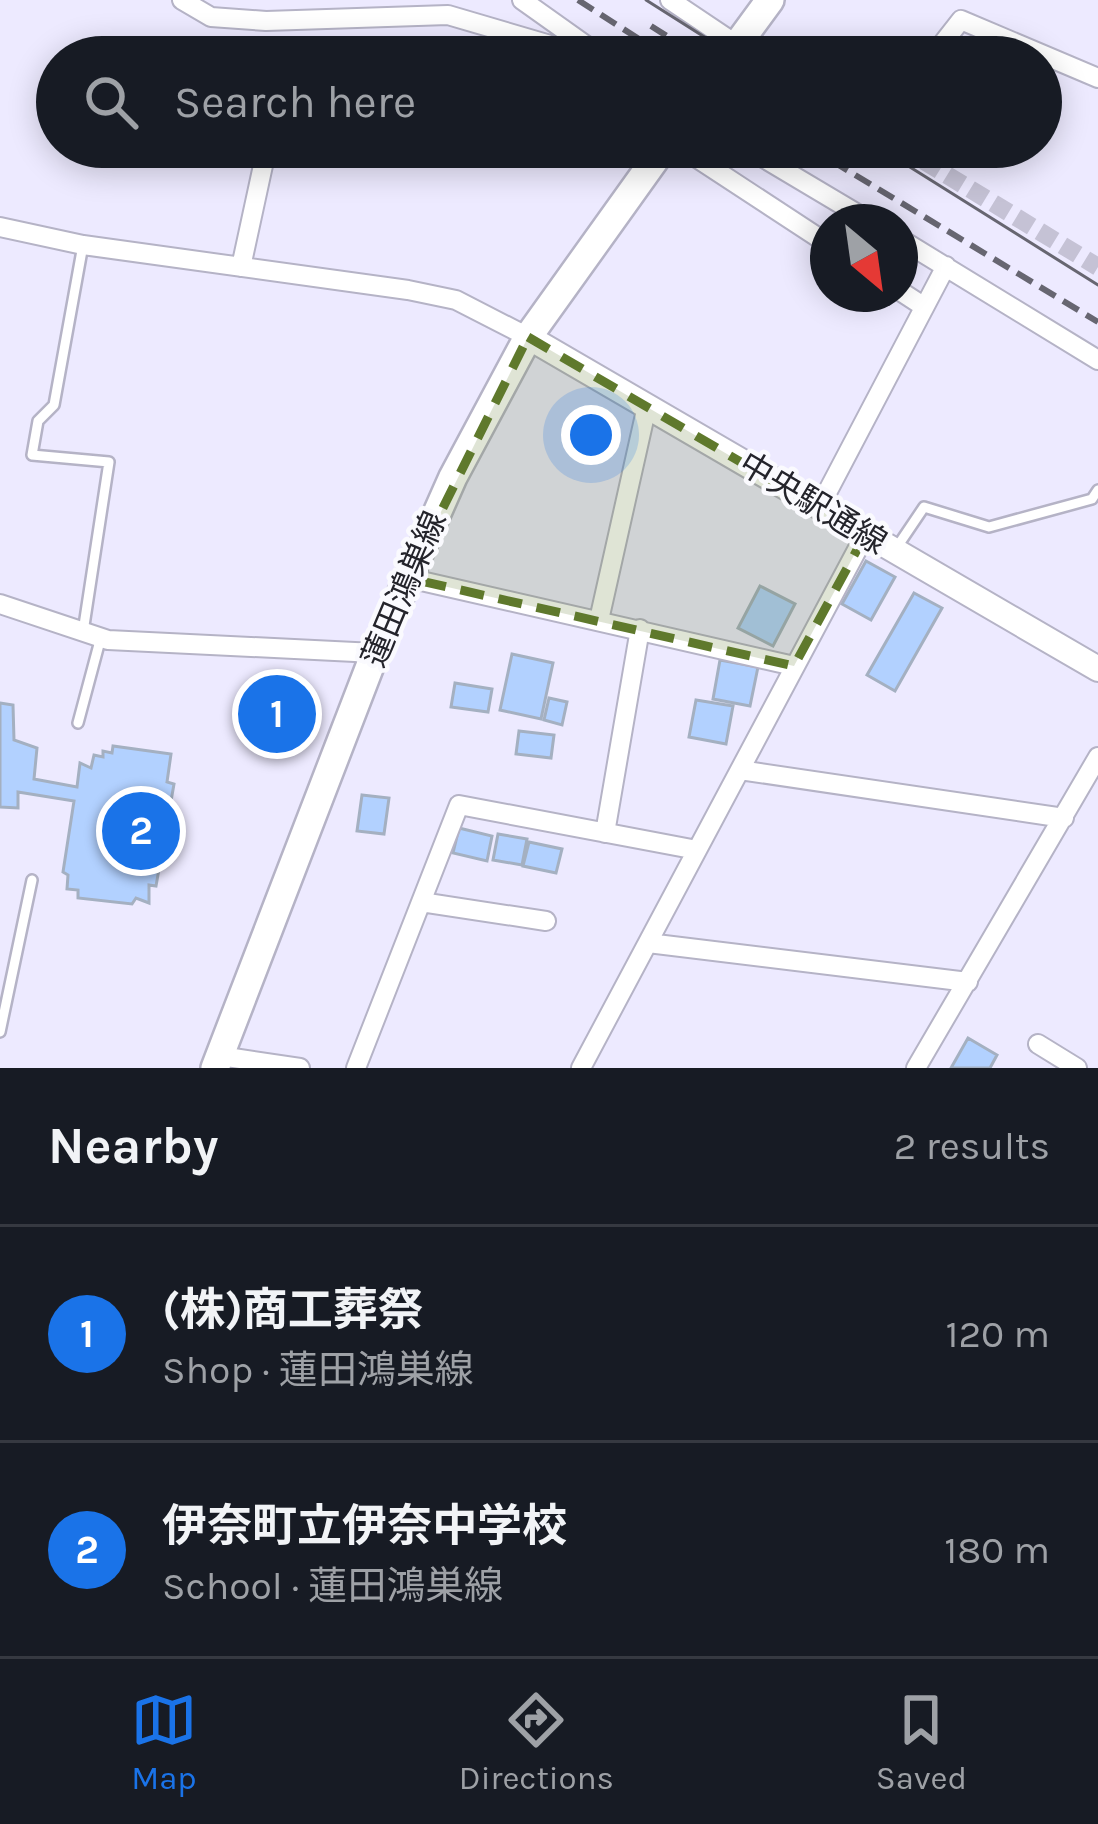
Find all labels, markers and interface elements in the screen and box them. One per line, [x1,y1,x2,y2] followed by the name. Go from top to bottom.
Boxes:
[36,36,1062,168] search box
[78,69,144,135] icon: search
[174,76,416,128] text: Search here
[810,204,918,312] north arrow
[561,405,621,465] your location
[732,444,894,562] street label: 中央駅通線
[354,506,454,672] street label: 蓮田鴻巣線
[238,669,316,759] pin: 1
[102,786,180,876] pin: 2
[48,1116,218,1176] text: Nearby
[894,1123,1050,1169] text: 2 results
[162,1284,423,1336] text: (株)商工葬祭
[80,1311,94,1357] text: 1
[946,1311,1050,1357] text: 120 m
[162,1347,474,1393] text: Shop · 蓮田鴻巣線
[162,1500,567,1552] text: 伊奈町立伊奈中学校
[75,1527,99,1573] text: 2
[944,1527,1050,1573] text: 180 m
[162,1563,503,1609] text: School · 蓮田鴻巣線
[131,1687,197,1797] tab: Map
[459,1687,614,1797] tab: Directions
[876,1687,967,1797] tab: Saved

